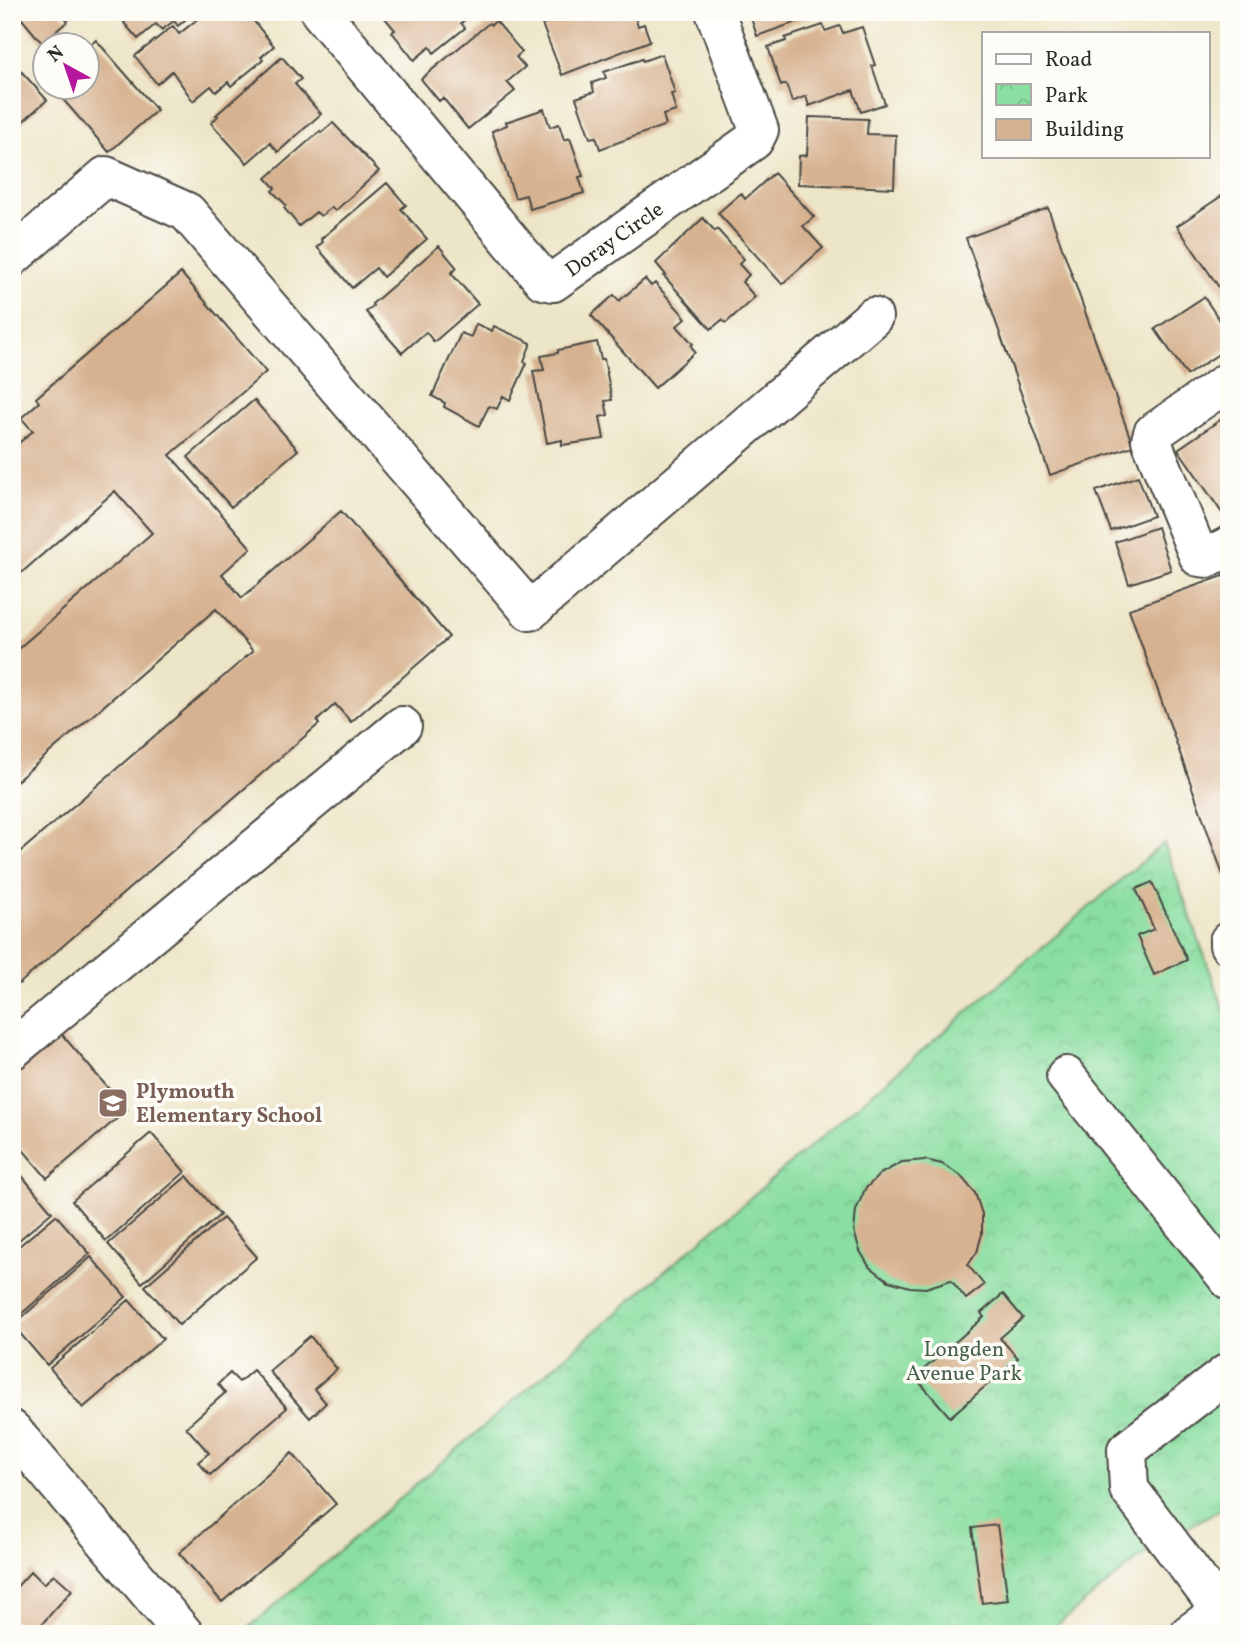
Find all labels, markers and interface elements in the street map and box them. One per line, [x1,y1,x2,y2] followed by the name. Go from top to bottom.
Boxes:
[32,32,102,102] north arrow
[982,32,1210,158] legend
[43,40,70,69] text: N
[1045,46,1092,75] text: Road
[1045,82,1088,111] text: Park
[1045,116,1124,145] text: Building
[560,196,670,285] street label: Doray Circle
[136,1078,322,1131] place label: Plymouth Elementary School
[96,1086,130,1120] school or university icon: Plymouth Elementary School
[906,1336,1022,1389] park label: Longden Avenue Park

